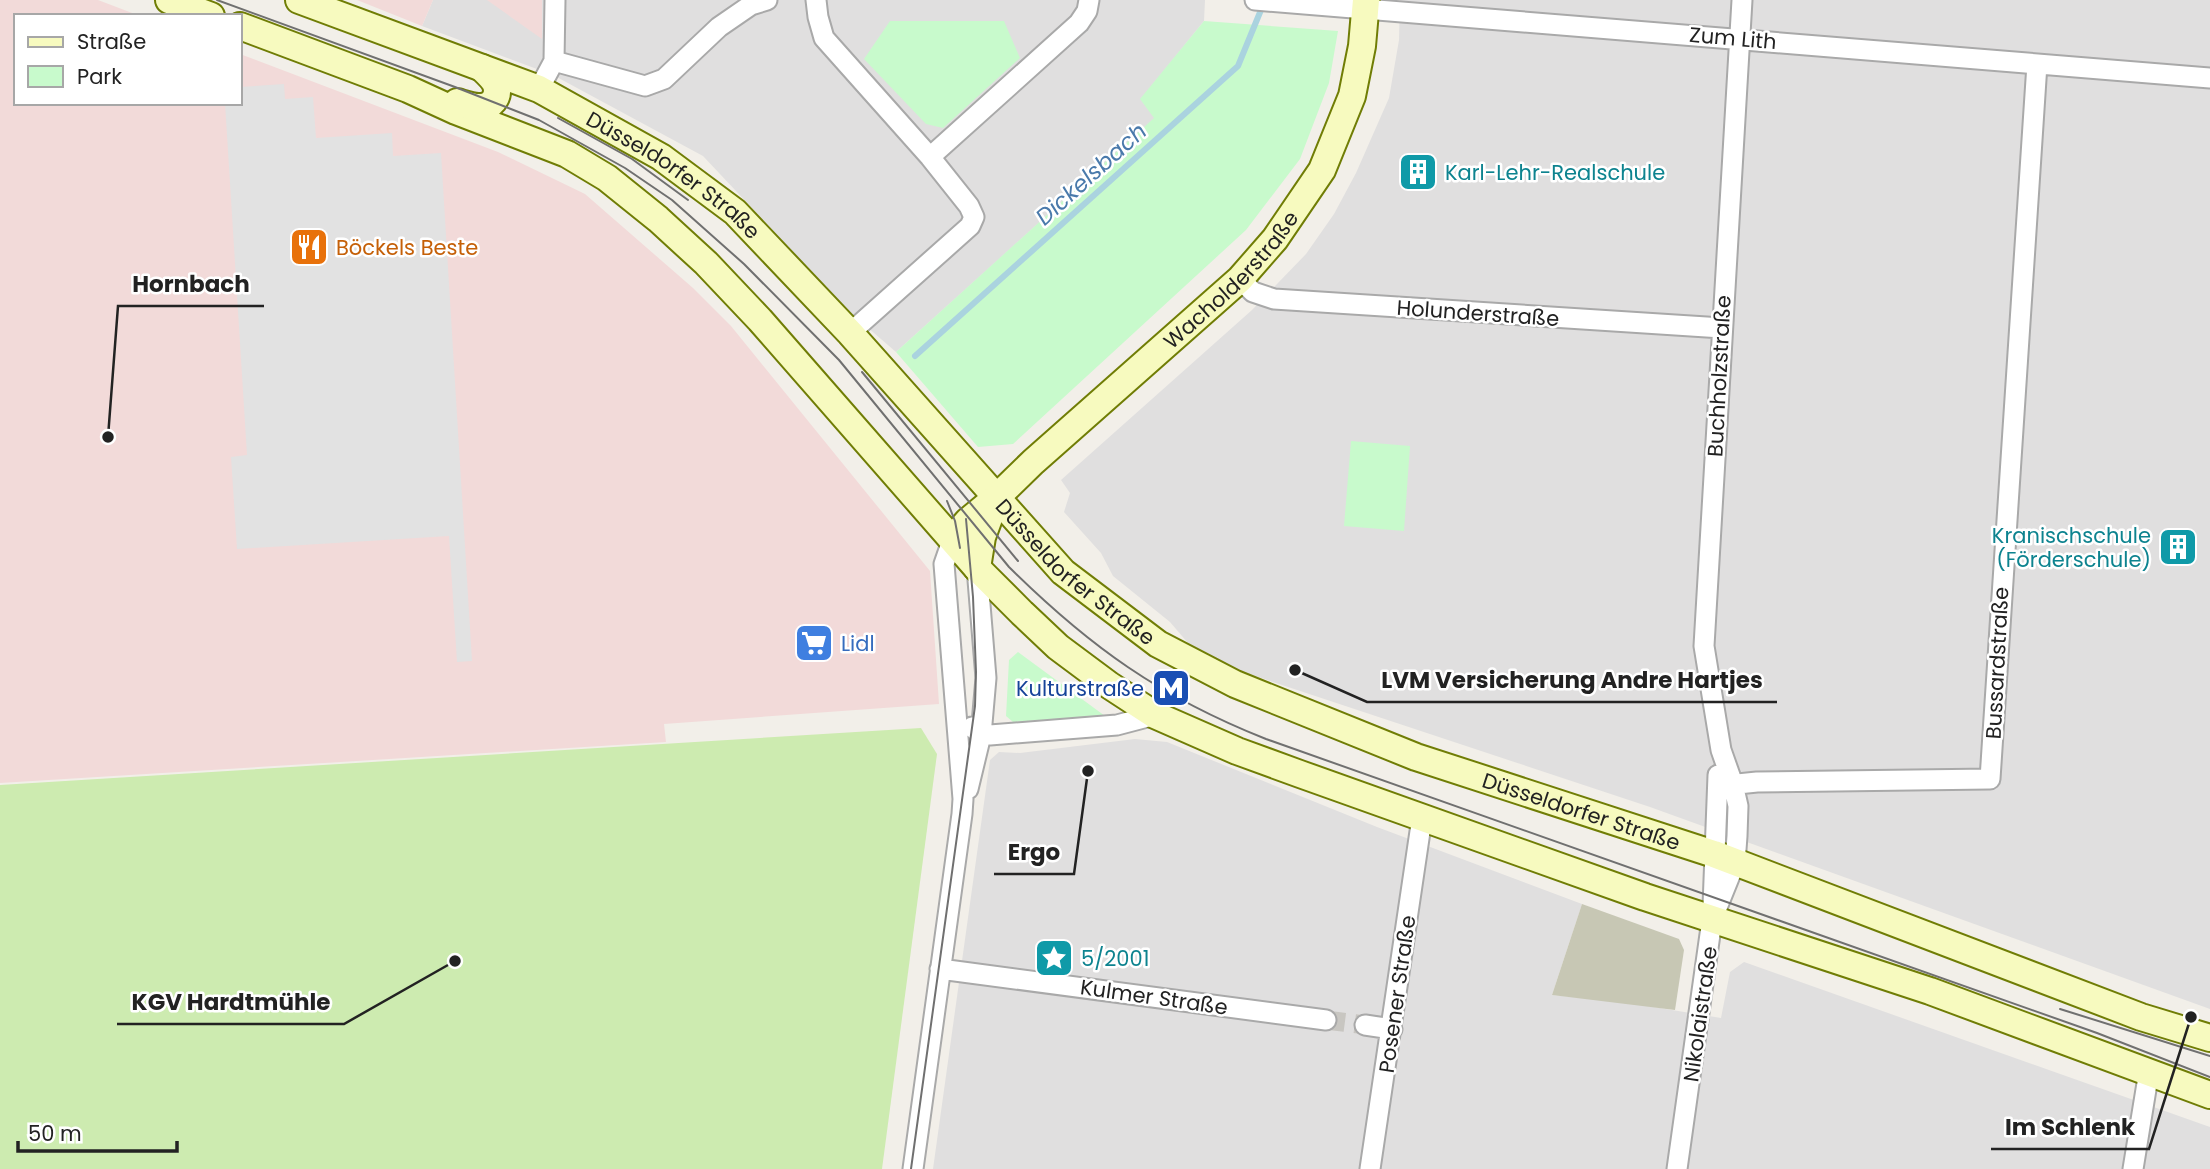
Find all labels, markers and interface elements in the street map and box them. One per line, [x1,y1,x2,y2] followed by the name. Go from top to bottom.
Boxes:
[14,14,242,105] legend
[1688,20,1778,56] street label: Zum Lith
[77,27,146,56] text: Straße
[77,62,122,91] text: Park
[581,104,767,245] street label: Düsseldorfer Straße
[1028,115,1154,233] water label: Dickelsbach
[1397,151,1439,193] building icon: Karl-Lehr-Realschule
[1445,158,1665,187] place label: Karl-Lehr-Realschule
[1157,205,1305,355] street label: Wacholderstraße
[288,226,330,268] restaurant icon: Böckels Beste
[336,233,478,262] place label: Böckels Beste
[118,262,264,306] callout: Hornbach
[132,268,250,300] text: Hornbach
[1396,293,1560,333] street label: Holunderstraße
[1700,294,1738,458] street label: Buchholzstraße
[989,492,1161,651] street label: Düsseldorfer Straße
[1992,521,2151,574] place label: Kranischschule (Förderschule)
[2157,526,2199,568] building icon: Kranischschule (Förderschule)
[1979,586,2015,740] street label: Bussardstraße
[793,622,835,664] supermarket icon: Lidl
[841,629,875,658] place label: Lidl
[1367,658,1777,702] callout: LVM Versicherung Andre Hartjes
[1381,664,1763,696] text: LVM Versicherung Andre Hartjes
[1150,667,1192,709] metro station icon: Kulturstraße
[1016,674,1144,703] place label: Kulturstraße
[1479,765,1684,857] street label: Düsseldorfer Straße
[994,830,1074,874] callout: Ergo
[1008,836,1060,868] text: Ergo
[1372,913,1422,1075] street label: Posener Straße
[1033,937,1075,979] place icon: 5/2001
[1081,944,1149,973] place label: 5/2001
[1676,944,1724,1084] street label: Nikolaistraße
[1078,972,1230,1022] street label: Kulmer Straße
[117,980,344,1024] callout: KGV Hardtmühle
[132,986,330,1018] text: KGV Hardtmühle
[1991,1105,2149,1149] callout: Im Schlenk
[18,1110,177,1154] scale bar
[2005,1111,2136,1143] text: Im Schlenk
[28,1119,82,1148] text: 50 m

